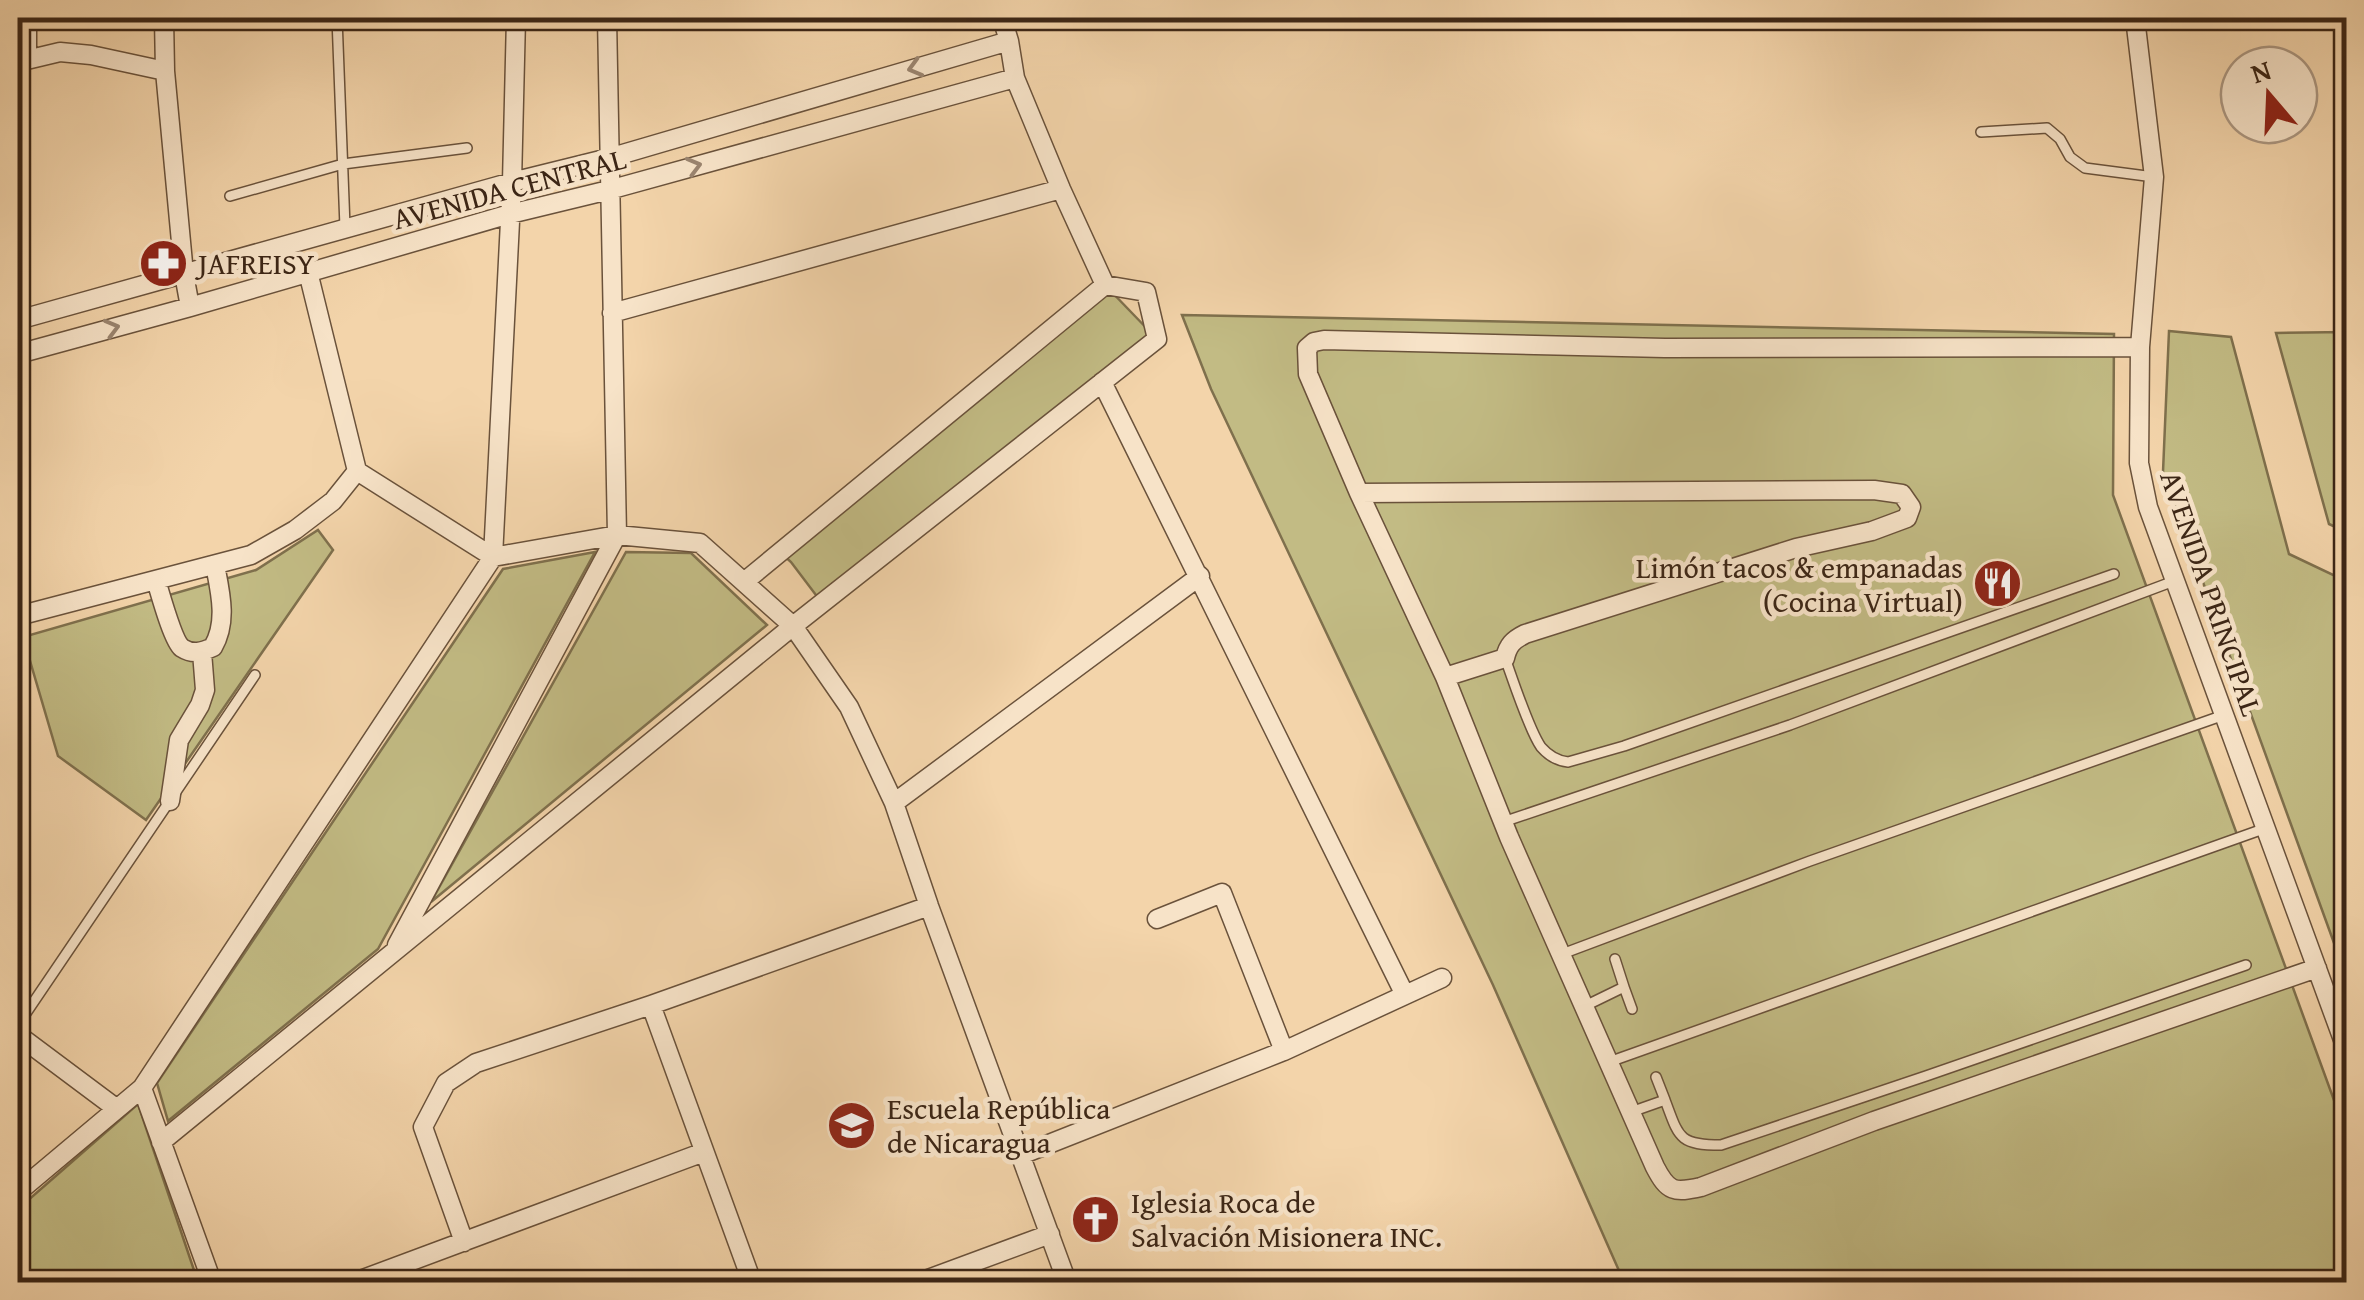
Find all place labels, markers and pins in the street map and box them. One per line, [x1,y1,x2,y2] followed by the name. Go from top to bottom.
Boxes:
[137,237,189,289] pharmacy icon: JAFREISY
[194,241,315,285] place label: JAFREISY
[1636,545,1963,623] place label: Limón tacos & empanadas (Cocina Virtual)
[1972,558,2024,610] restaurant icon: Limón tacos & empanadas (Cocina Virtual)
[887,1086,1111,1164] place label: Escuela República de Nicaragua
[826,1099,878,1151] school or university icon: Escuela República de Nicaragua
[1131,1180,1442,1258] place label: Iglesia Roca de Salvación Misionera INC.
[1070,1193,1122,1245] church icon: Iglesia Roca de Salvación Misionera INC.

